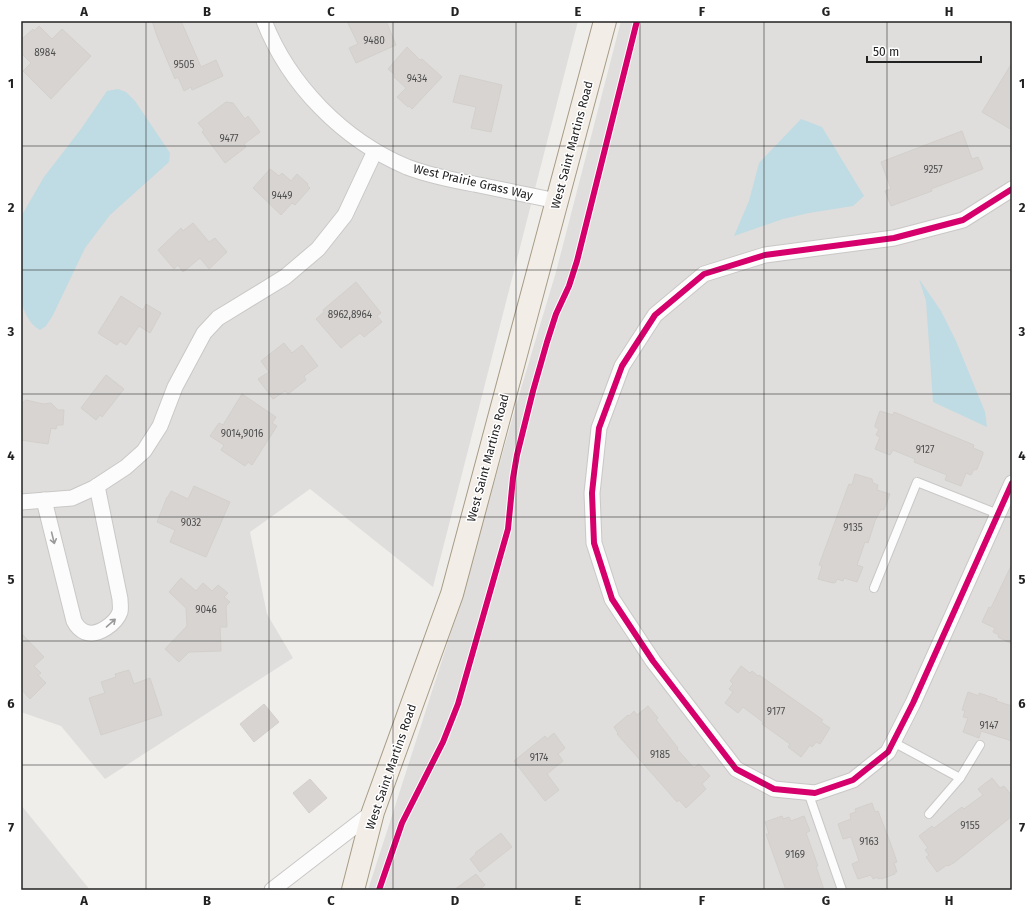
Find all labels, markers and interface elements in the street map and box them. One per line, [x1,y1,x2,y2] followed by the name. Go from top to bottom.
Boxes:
[79,4,88,19] text: A
[203,4,211,19] text: B
[327,4,335,19] text: C
[451,4,460,19] text: D
[575,4,582,19] text: E
[699,4,706,19] text: F
[822,4,830,19] text: G
[945,4,953,19] text: H
[363,35,385,47] house number: 9480
[867,38,981,64] scale bar
[873,45,899,59] text: 50 m
[34,47,56,59] house number: 8984
[174,59,194,71] house number: 9505
[407,73,428,85] house number: 9434
[8,76,14,91] text: 1
[1019,76,1025,91] text: 1
[548,79,596,211] street label: West Saint Martins Road
[219,133,239,145] house number: 9477
[412,161,534,203] street label: West Prairie Grass Way
[923,164,943,176] house number: 9257
[272,190,292,202] house number: 9449
[8,200,15,215] text: 2
[1019,200,1026,215] text: 2
[328,309,373,321] house number: 8962,8964
[7,324,15,339] text: 3
[1018,324,1026,339] text: 3
[464,392,512,524] street label: West Saint Martins Road
[221,428,263,440] house number: 9014,9016
[916,444,935,456] house number: 9127
[7,448,15,463] text: 4
[1018,448,1026,463] text: 4
[181,517,201,529] house number: 9032
[843,522,863,534] house number: 9135
[50,531,58,544] one-way arrow
[8,572,15,587] text: 5
[1019,572,1026,587] text: 5
[195,604,217,616] house number: 9046
[106,619,116,628] one-way arrow
[7,696,15,711] text: 6
[1018,696,1026,711] text: 6
[363,702,419,832] street label: West Saint Martins Road
[767,706,786,718] house number: 9177
[980,720,999,732] house number: 9147
[650,749,670,761] house number: 9185
[530,752,549,764] house number: 9174
[8,820,14,835] text: 7
[960,820,980,832] house number: 9155
[1019,820,1025,835] text: 7
[859,836,879,848] house number: 9163
[785,849,805,861] house number: 9169
[79,893,88,908] text: A
[203,893,211,908] text: B
[327,893,335,908] text: C
[451,893,460,908] text: D
[575,893,582,908] text: E
[699,893,706,908] text: F
[822,893,830,908] text: G
[945,893,953,908] text: H

